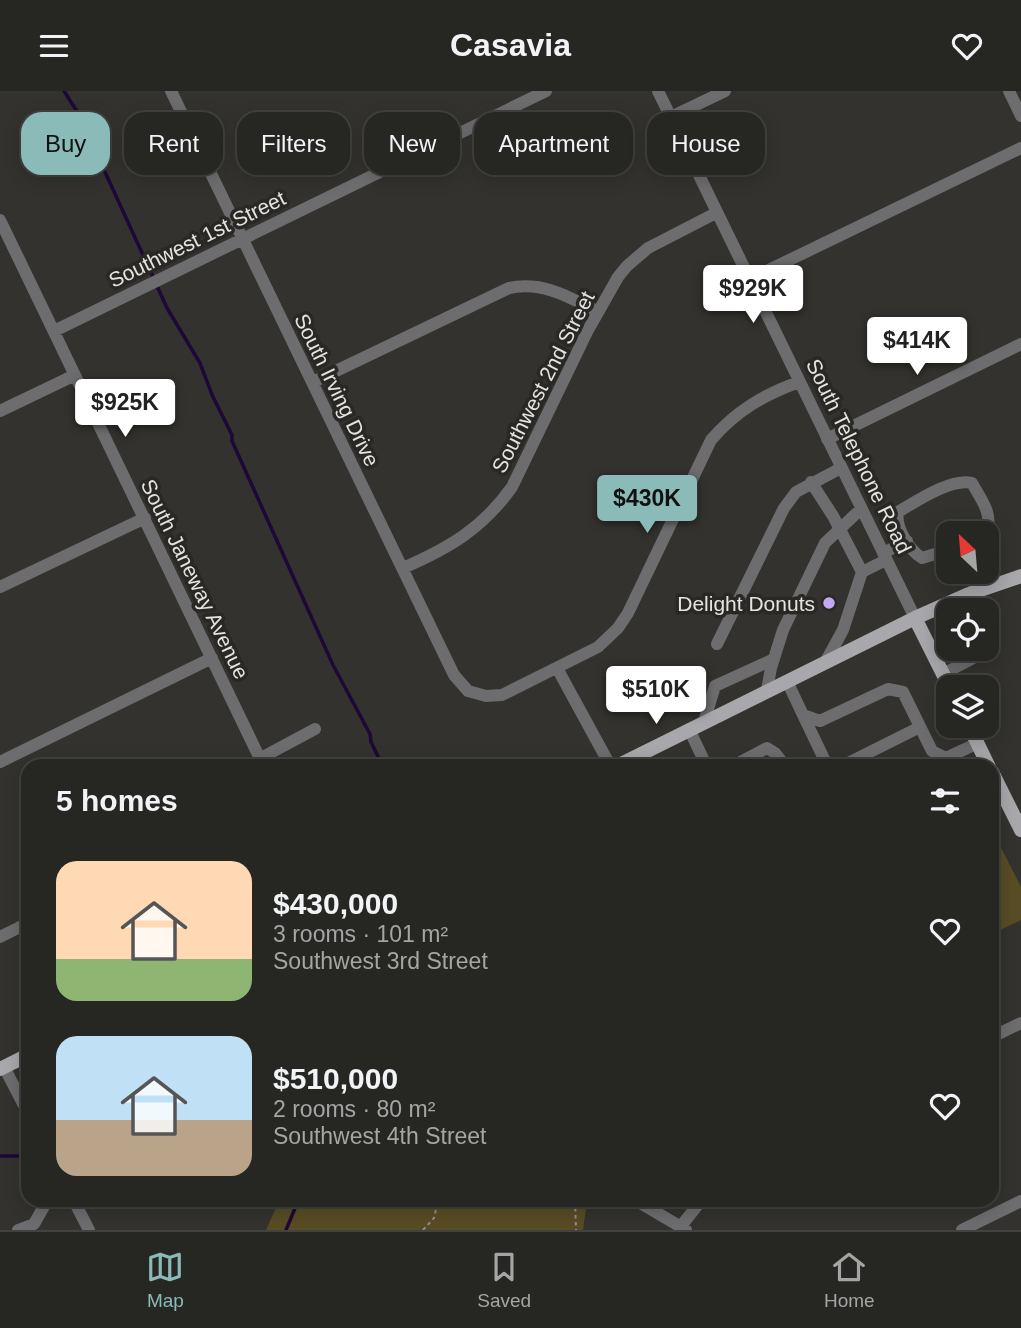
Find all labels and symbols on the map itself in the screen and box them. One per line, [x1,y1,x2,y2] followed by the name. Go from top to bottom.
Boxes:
[105,186,289,292] street label: Southwest 1st Street
[704,265,802,325] pin: $929K
[487,287,599,477] street label: Southwest 2nd Street
[290,310,384,470] street label: South Irving Drive
[868,317,966,377] pin: $414K
[802,355,916,557] street label: South Telephone Road
[76,379,174,439] pin: $925K
[137,475,253,683] street label: South Janeway Avenue
[598,475,696,535] pin: $430K
[936,521,999,585] north arrow
[677,592,815,615] place label: Delight Donuts
[821,595,837,611] marker: Delight Donuts
[607,667,705,726] pin: $510K

